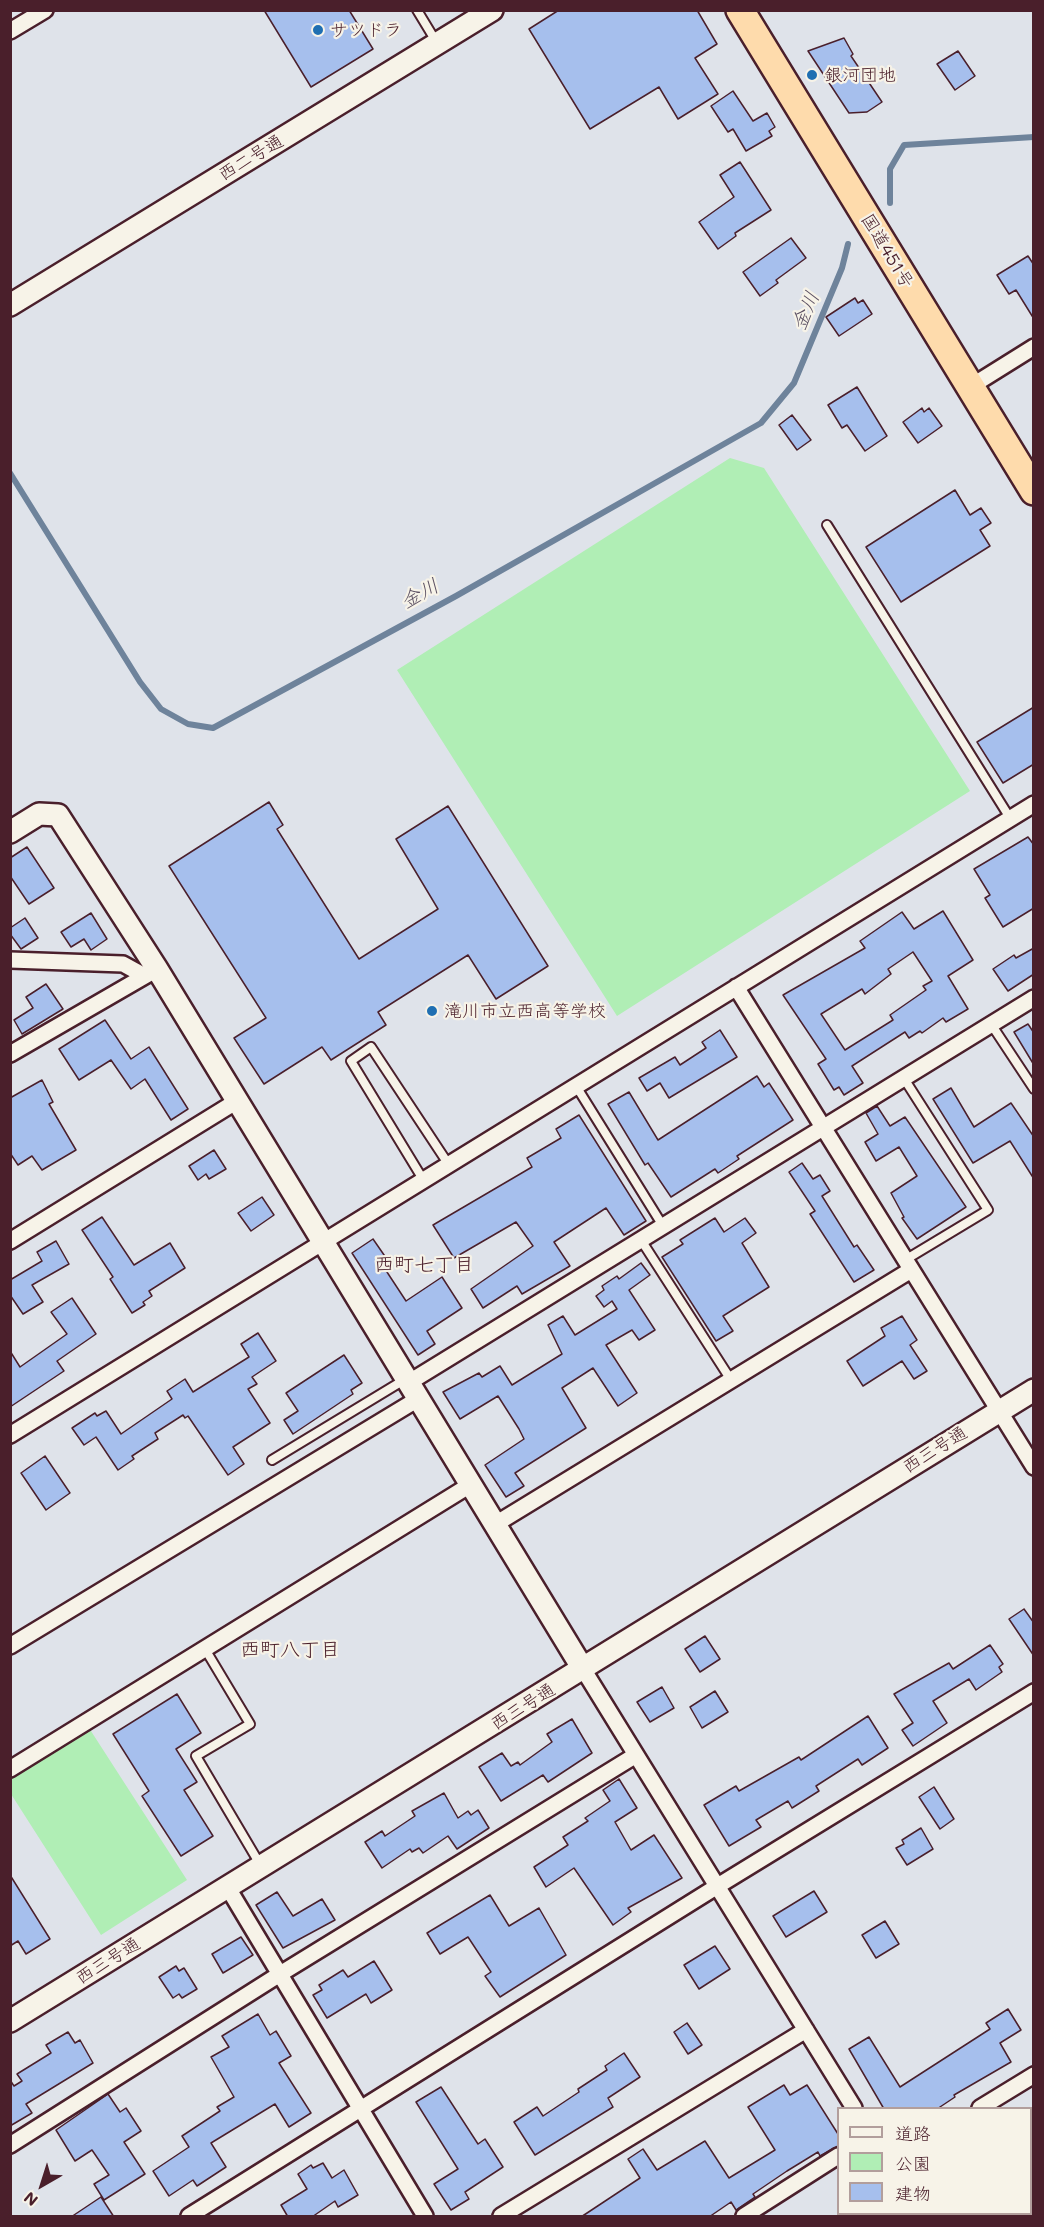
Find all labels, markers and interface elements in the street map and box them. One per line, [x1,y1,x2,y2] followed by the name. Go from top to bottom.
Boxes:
[330,19,402,41] place label: サツドラ
[311,23,325,37] marker: サツドラ
[824,64,896,86] place label: 銀河団地
[805,68,819,82] marker: 銀河団地
[215,130,287,186] street label: 西二号通
[856,210,918,292] street label: 国道451号
[787,288,825,334] water label: 金川
[397,574,443,614] water label: 金川
[444,1000,606,1022] place label: 滝川市立西高等学校
[425,1004,439,1018] marker: 滝川市立西高等学校
[374,1253,474,1277] district label: 西町七丁目
[899,1422,971,1478] street label: 西三号通
[240,1638,340,1662] district label: 西町八丁目
[487,1679,559,1735] street label: 西三号通
[72,1933,144,1989] street label: 西三号通
[837,2107,1032,2215] legend
[895,2121,931,2145] text: 道路
[895,2151,931,2175] text: 公園
[12,2155,72,2215] north arrow
[895,2181,931,2205] text: 建物
[19,2187,42,2211] text: N

